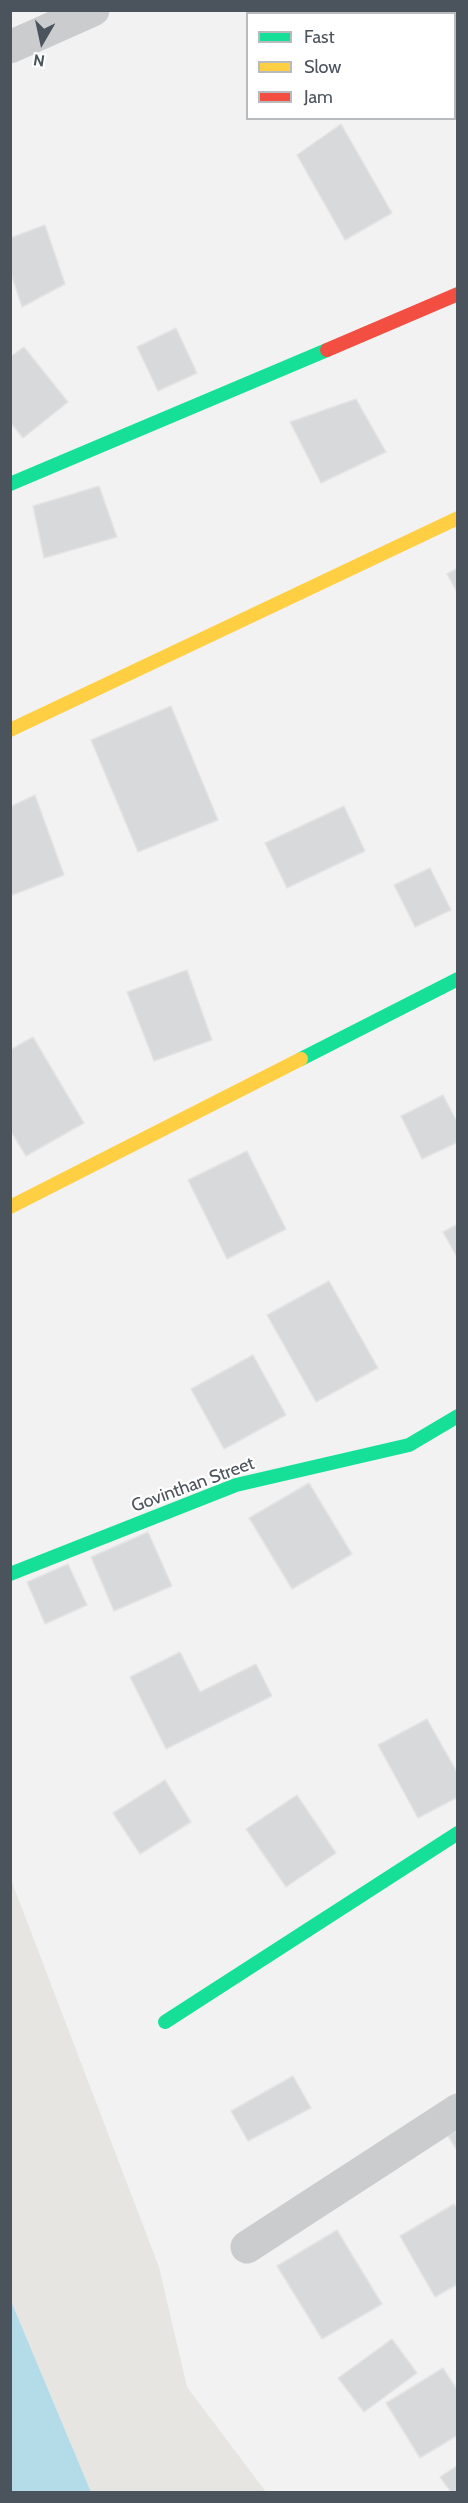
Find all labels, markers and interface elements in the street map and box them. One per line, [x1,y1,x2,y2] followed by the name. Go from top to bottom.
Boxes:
[12,12,72,72] north arrow
[246,12,456,120] legend
[304,26,335,48] text: Fast
[32,50,46,71] text: N
[304,56,341,78] text: Slow
[304,86,333,108] text: Jam
[129,1453,257,1517] street label: Govinthan Street

